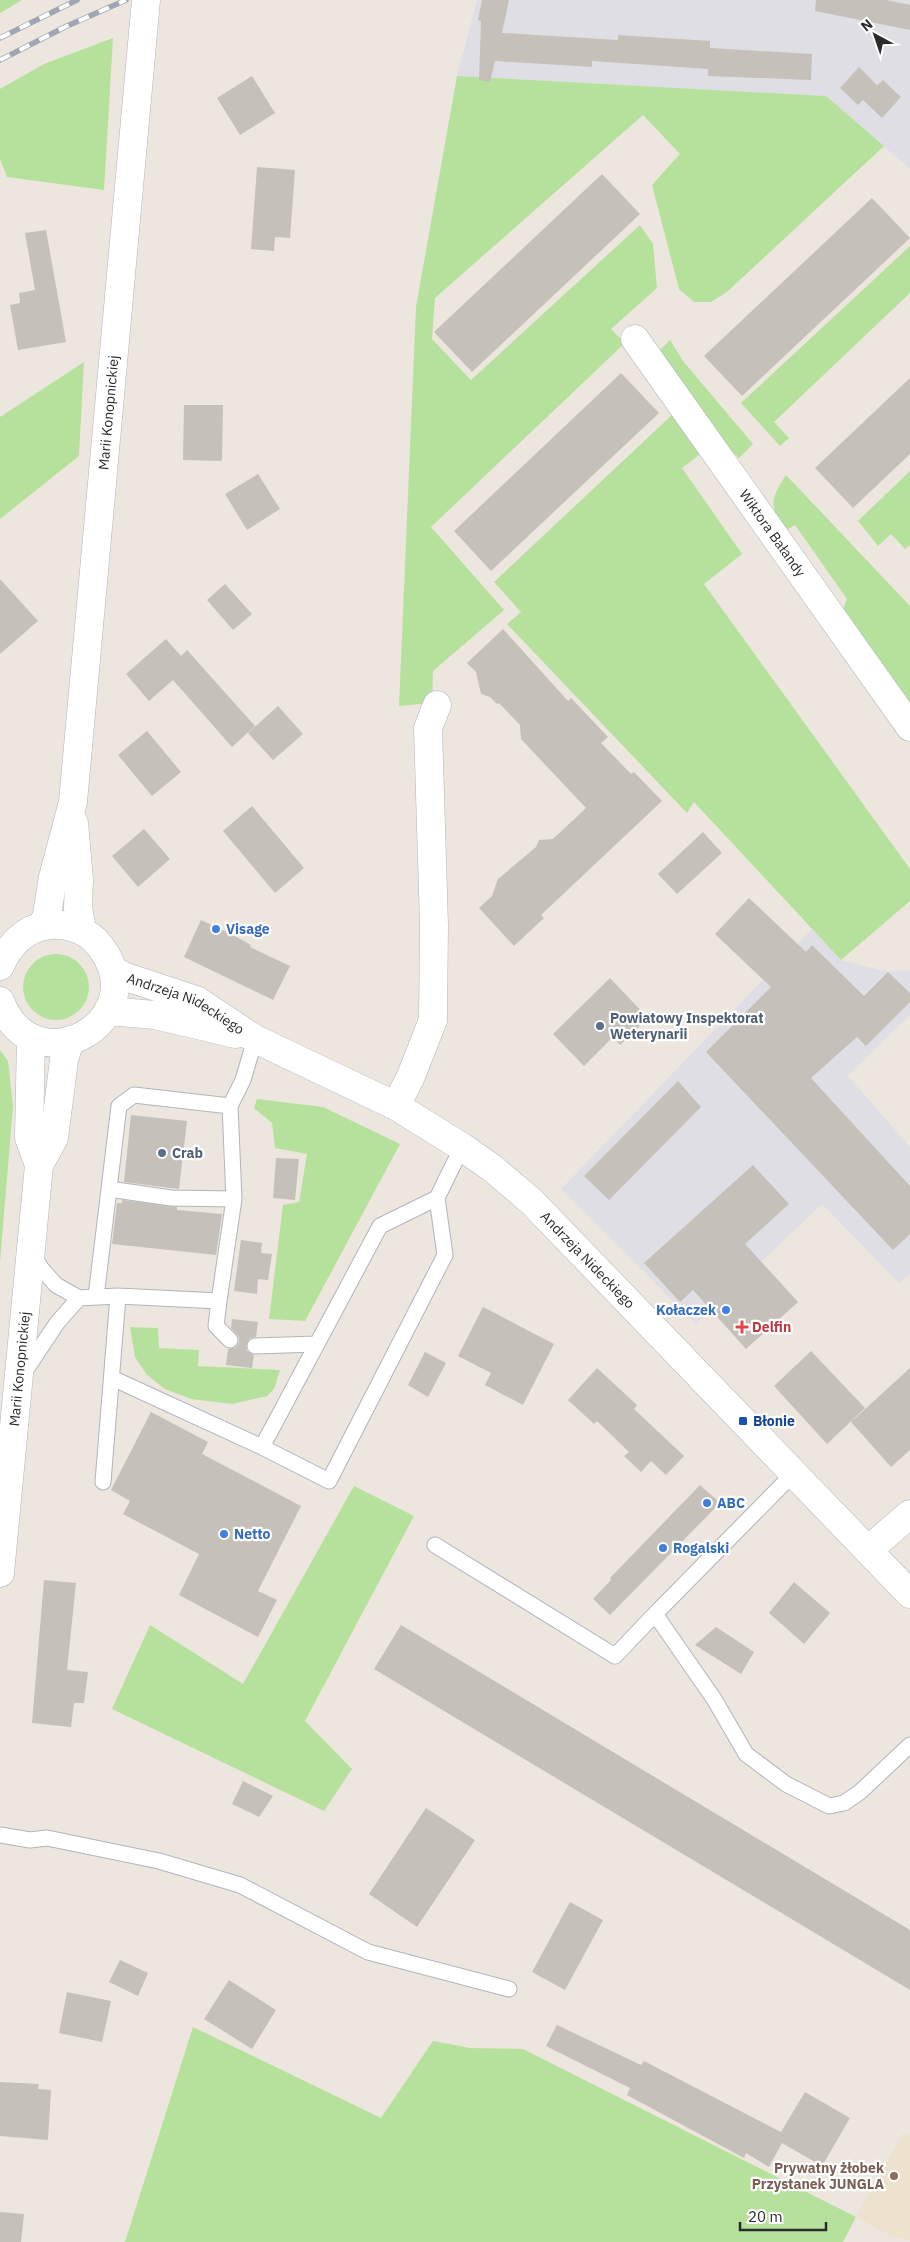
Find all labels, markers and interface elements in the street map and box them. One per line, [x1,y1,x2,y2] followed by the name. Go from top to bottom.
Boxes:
[850,10,900,60] north arrow
[857,15,876,35] text: N
[94,355,123,471] street label: Marii Konopnickiej
[736,486,810,580] street label: Wiktora Bałandy
[226,920,270,938] place label: Visage
[210,923,222,935] marker: Visage
[124,969,248,1039] street label: Andrzeja Nideckiego
[610,1009,764,1043] place label: Powiatowy Inspektorat Weterynarii
[594,1020,606,1032] marker: Powiatowy Inspektorat Weterynarii
[172,1144,203,1162] place label: Crab
[156,1147,168,1159] marker: Crab
[537,1207,639,1312] street label: Andrzeja Nideckiego
[656,1301,717,1319] place label: Kołaczek
[720,1304,732,1316] marker: Kołaczek
[5,1311,34,1427] street label: Marii Konopnickiej
[752,1318,791,1336] place label: Delfin
[736,1321,748,1333] marker: Delfin
[753,1412,795,1430] place label: Błonie
[737,1415,749,1427] marker: Błonie
[717,1494,745,1512] place label: ABC
[701,1497,713,1509] marker: ABC
[234,1525,271,1543] place label: Netto
[218,1528,230,1540] marker: Netto
[673,1539,729,1557] place label: Rogalski
[657,1542,669,1554] marker: Rogalski
[752,2159,885,2193] place label: Prywatny żłobek Przystanek JUNGLA
[888,2170,900,2182] marker: Prywatny żłobek Przystanek JUNGLA
[740,2200,826,2232] scale bar
[748,2207,783,2226] text: 20 m

